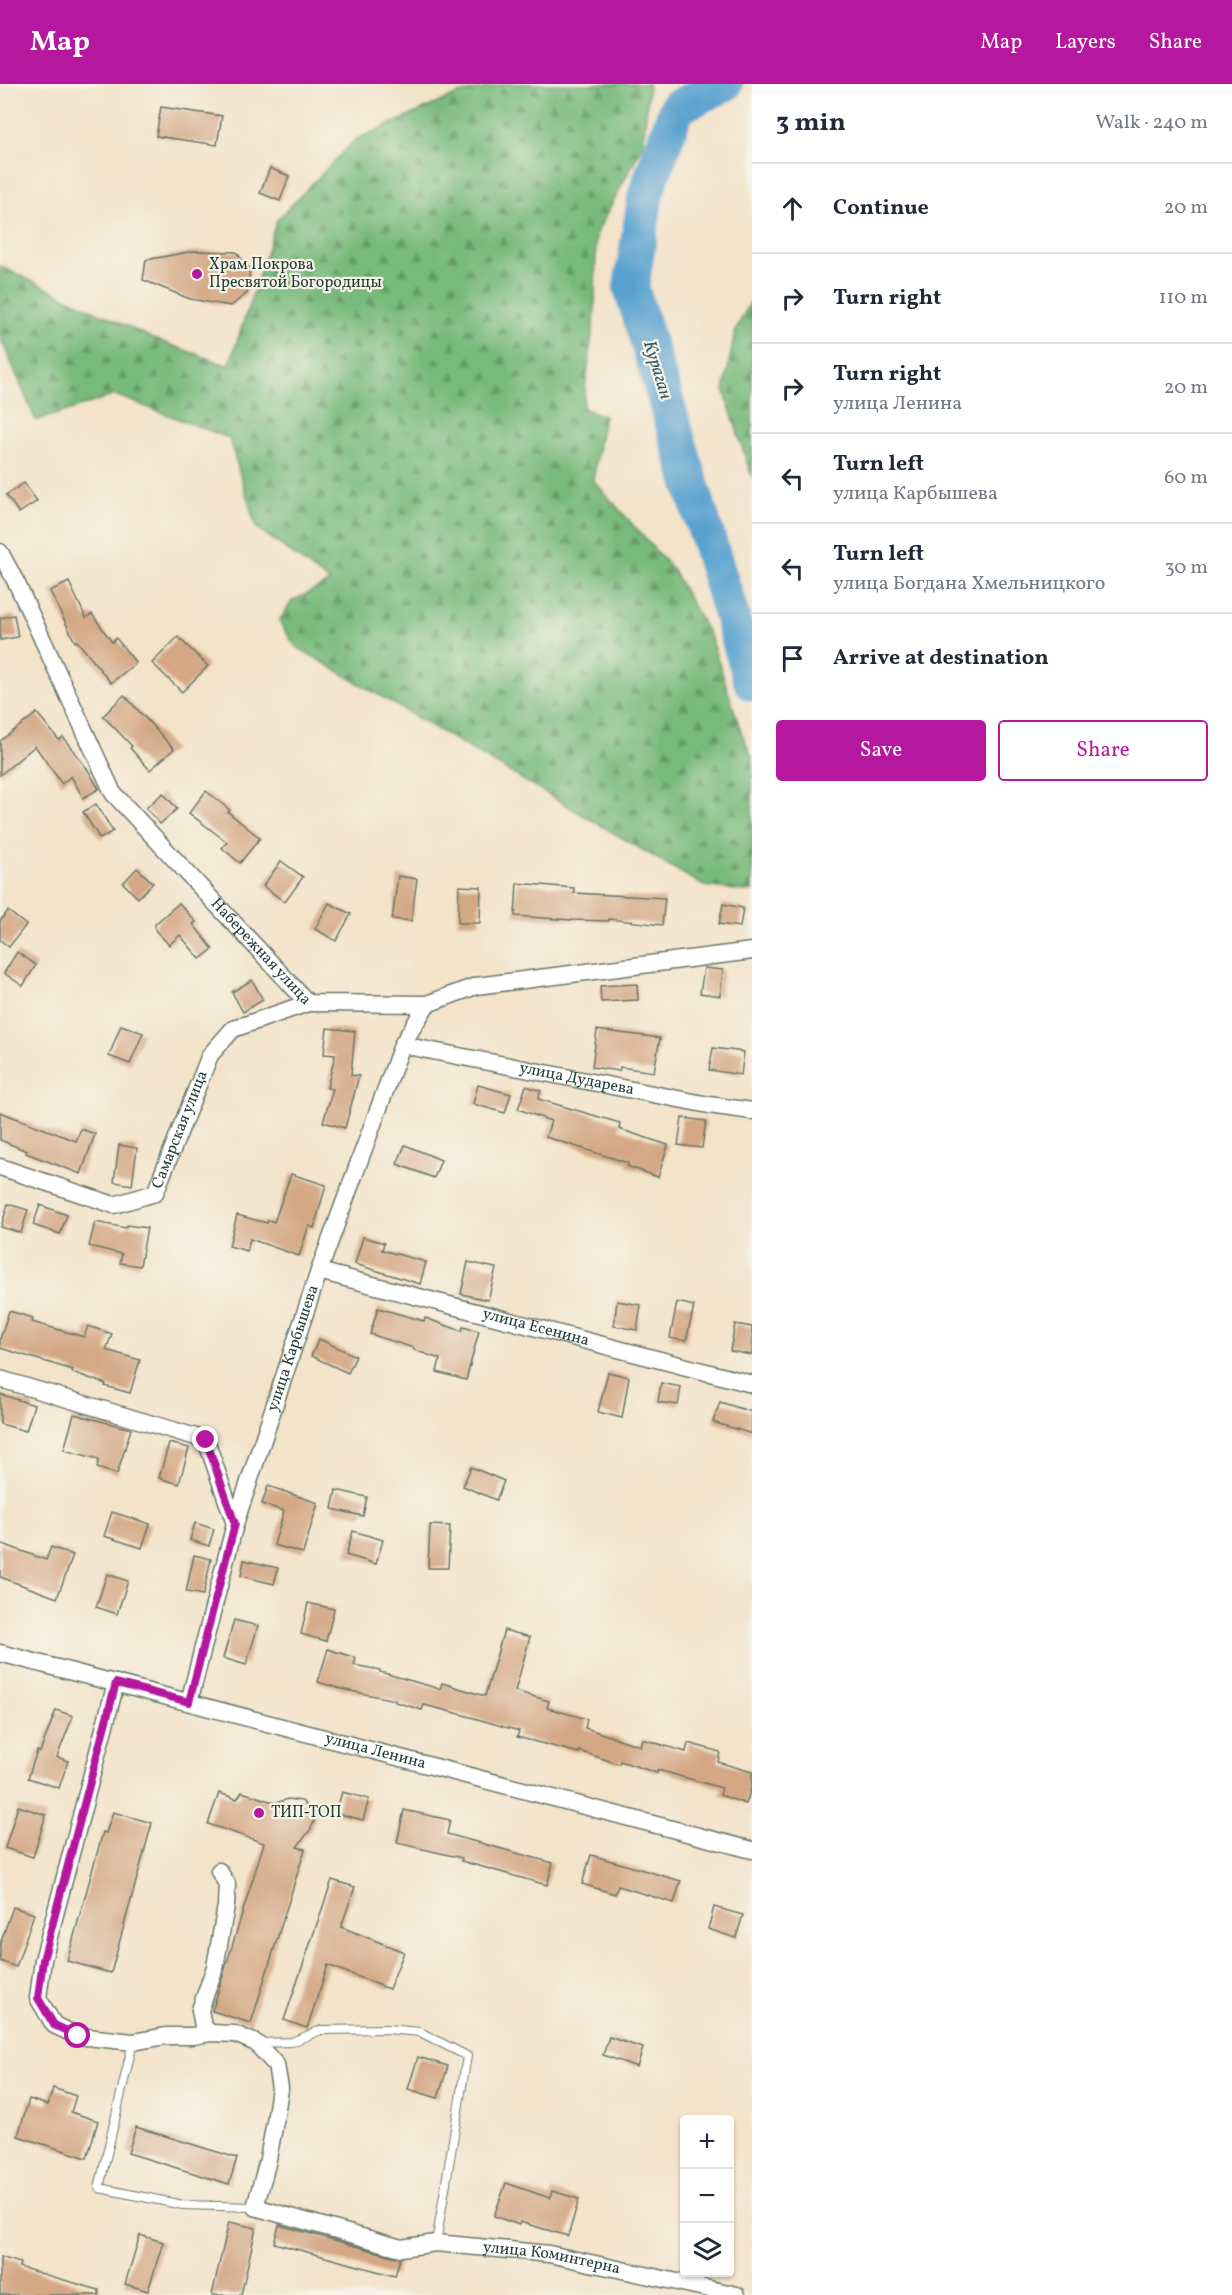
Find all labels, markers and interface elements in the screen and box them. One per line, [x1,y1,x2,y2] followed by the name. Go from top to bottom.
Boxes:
[30,23,90,62] text: Map
[980,28,1022,57] text: Map
[1055,28,1116,57] text: Layers
[1149,28,1202,57] text: Share
[776,105,846,141] text: 3 min
[1095,109,1208,137] text: Walk · 240 m
[776,192,809,225] icon: ahead
[833,193,929,224] text: Continue
[1164,194,1208,222] text: 20 m
[209,254,382,294] place label: Храм Покрова Пресвятой Богородицы
[190,267,204,281] marker: Храм Покрова Пресвятой Богородицы
[776,282,809,315] icon: right
[833,283,941,314] text: Turn right
[1159,284,1208,312] text: 110 m
[636,337,678,403] water label: Кураган
[833,359,941,390] text: Turn right
[776,372,809,405] icon: right
[1164,374,1208,402] text: 20 m
[833,390,962,418] text: улица Ленина
[833,449,924,480] text: Turn left
[776,462,809,495] icon: left
[1164,464,1208,492] text: 60 m
[833,480,998,508] text: улица Карбышева
[833,539,924,570] text: Turn left
[776,552,809,585] icon: left
[1164,554,1208,582] text: 30 m
[833,570,1105,598] text: улица Богдана Хмельницкого
[776,642,809,675] icon: arrive
[833,643,1049,674] text: Arrive at destination
[776,720,986,781] button: Save
[998,720,1208,781] button: Share
[205,893,316,1010] street label: Набережная улица
[517,1057,636,1101] street label: улица Дударева
[147,1067,214,1192] street label: Самарская улица
[262,1282,325,1414] street label: улица Карбышева
[480,1303,591,1352] street label: улица Есенина
[192,1426,218,1452] route end
[323,1728,428,1775] street label: улица Ленина
[271,1802,342,1824] place label: ТИП-ТОП
[252,1806,266,1820] marker: ТИП-ТОП
[64,2022,90,2048] route start
[680,2115,734,2277] map controls
[680,2115,734,2169] button: +
[680,2169,734,2223] button: −
[680,2223,734,2277] button: layers
[482,2237,622,2280] street label: улица Коминтерна

